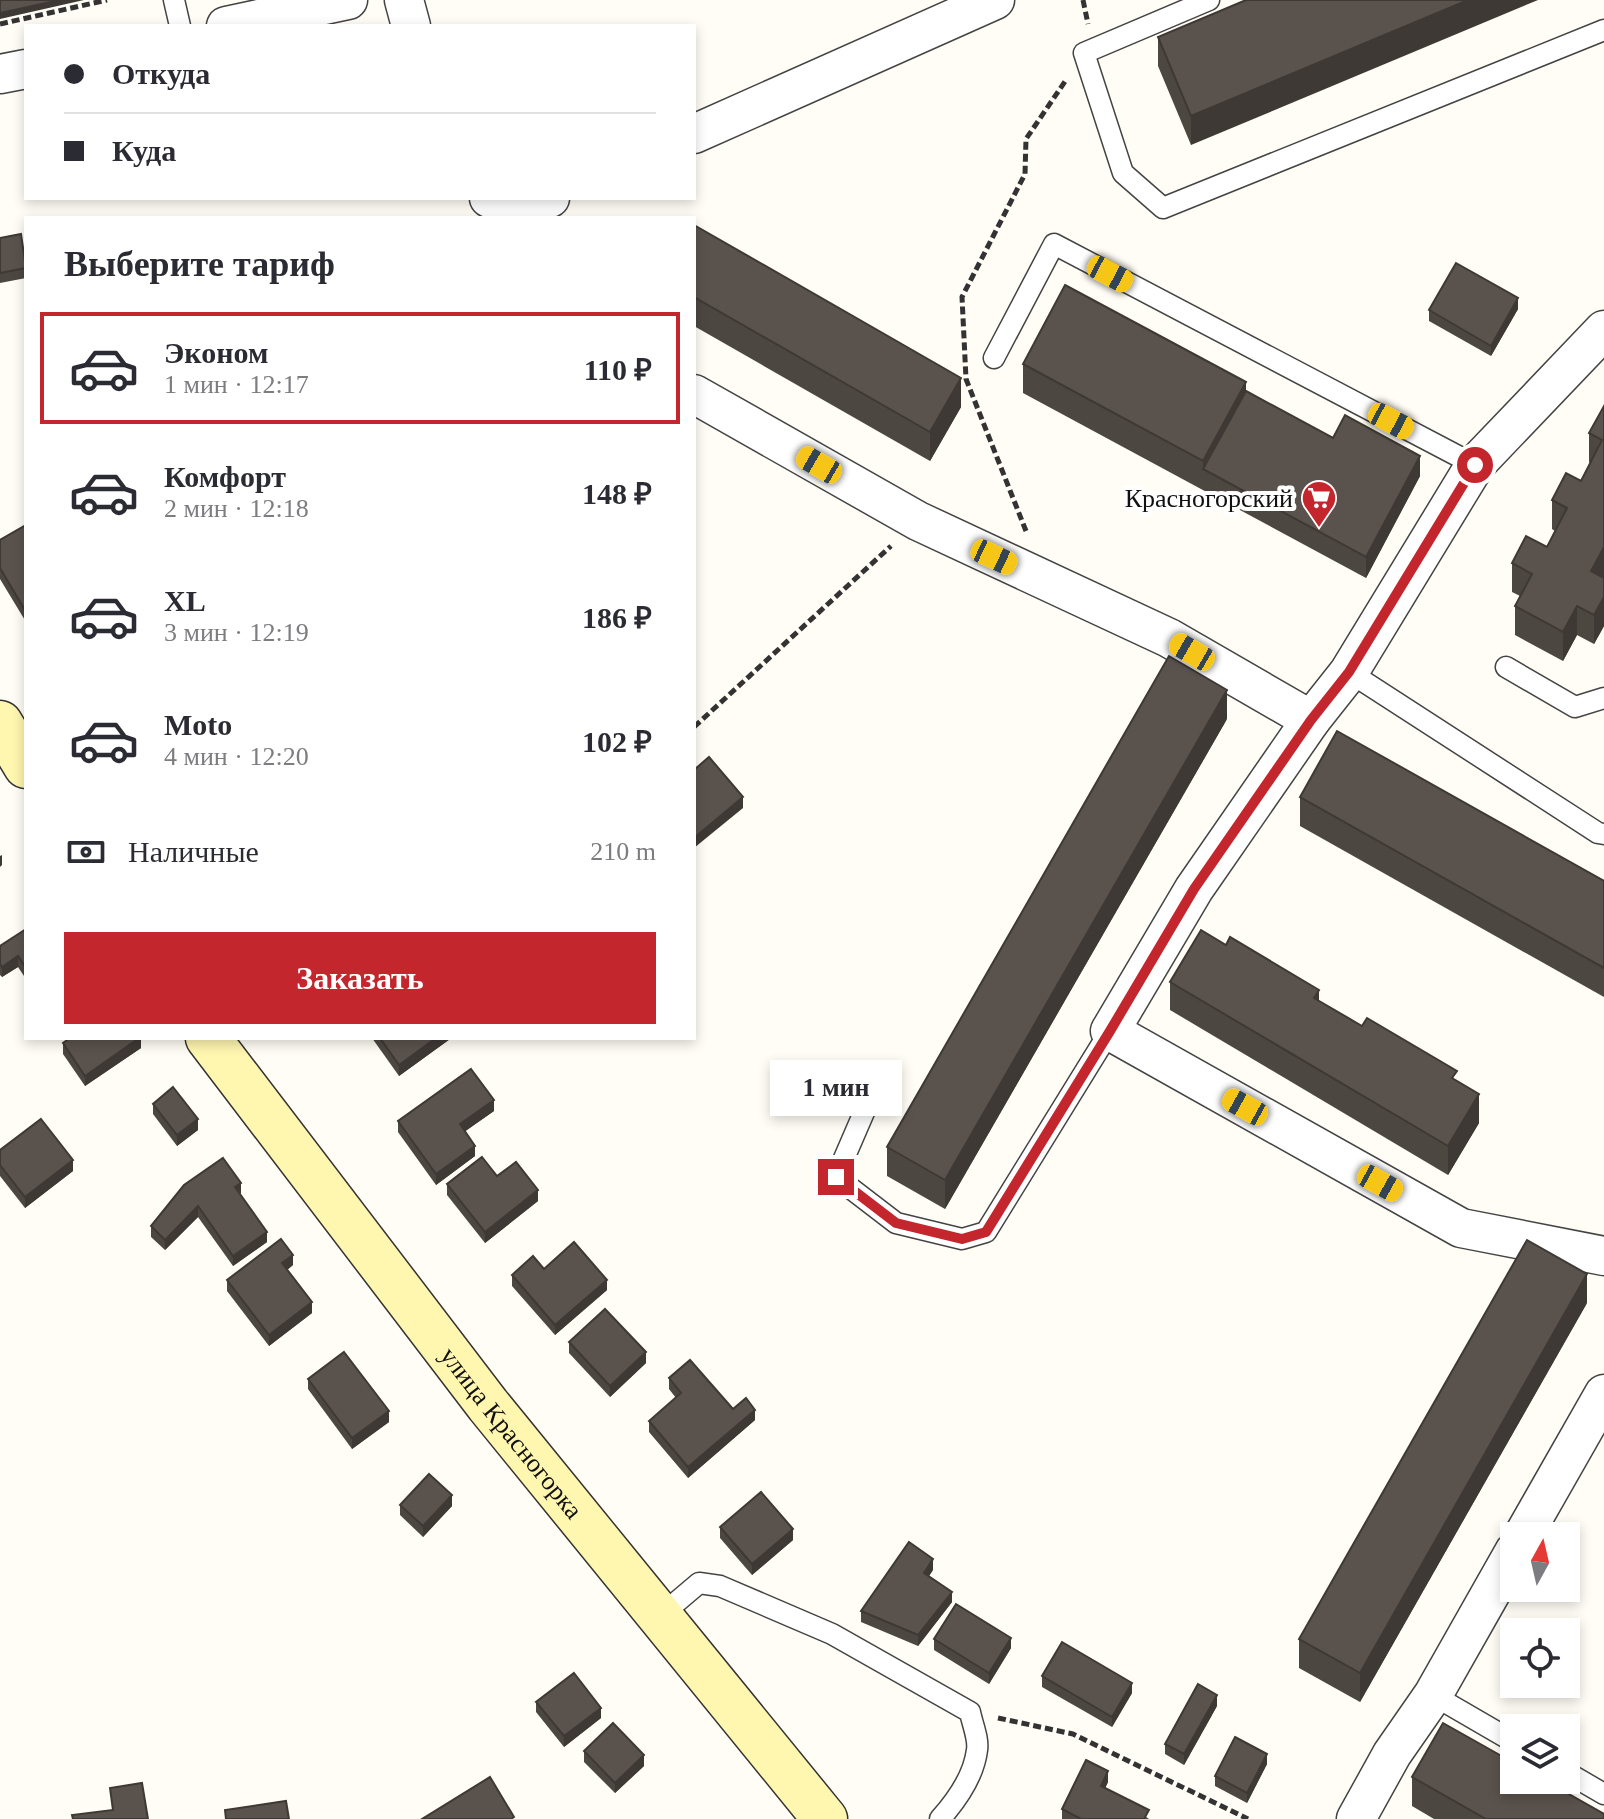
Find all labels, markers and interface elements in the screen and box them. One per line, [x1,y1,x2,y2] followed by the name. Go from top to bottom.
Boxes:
[112,57,210,90] text: Откуда
[112,134,176,167] text: Куда
[64,244,335,284] text: Выберите тариф
[1083,252,1137,296] car
[68,332,140,404] icon: car
[164,336,268,369] text: Эконом
[584,353,652,386] text: 110 ₽
[164,370,309,399] text: 1 мин · 12:17
[1364,399,1418,443] car
[792,443,846,487] car
[1457,447,1493,483] route start
[68,456,140,528] icon: car
[164,460,286,493] text: Комфорт
[582,477,652,510] text: 148 ₽
[1300,479,1338,529] supermarket icon: Красногорский
[1125,484,1293,513] place label: Красногорский
[164,494,309,523] text: 2 мин · 12:18
[967,536,1021,578] car
[68,580,140,652] icon: car
[164,584,206,617] text: XL
[582,601,652,634] text: 186 ₽
[164,618,309,647] text: 3 мин · 12:19
[1165,630,1219,674] car
[68,704,140,776] icon: car
[164,708,232,741] text: Moto
[582,725,652,758] text: 102 ₽
[164,742,309,771] text: 4 мин · 12:20
[64,830,108,874] icon: cash
[128,835,259,868] text: Наличные
[590,837,656,866] text: 210 m
[64,932,656,1024] button: Заказать
[770,1061,902,1117] callout: 1 мин
[802,1073,870,1102] text: 1 мин
[1218,1085,1272,1129] car
[818,1159,854,1195] route end
[1353,1161,1407,1205] car
[434,1342,589,1525] street label: улица Красногорка
[1500,1522,1580,1602] north arrow
[1500,1522,1580,1794] map controls
[1500,1618,1580,1698] button: locate
[1500,1714,1580,1794] button: layers

